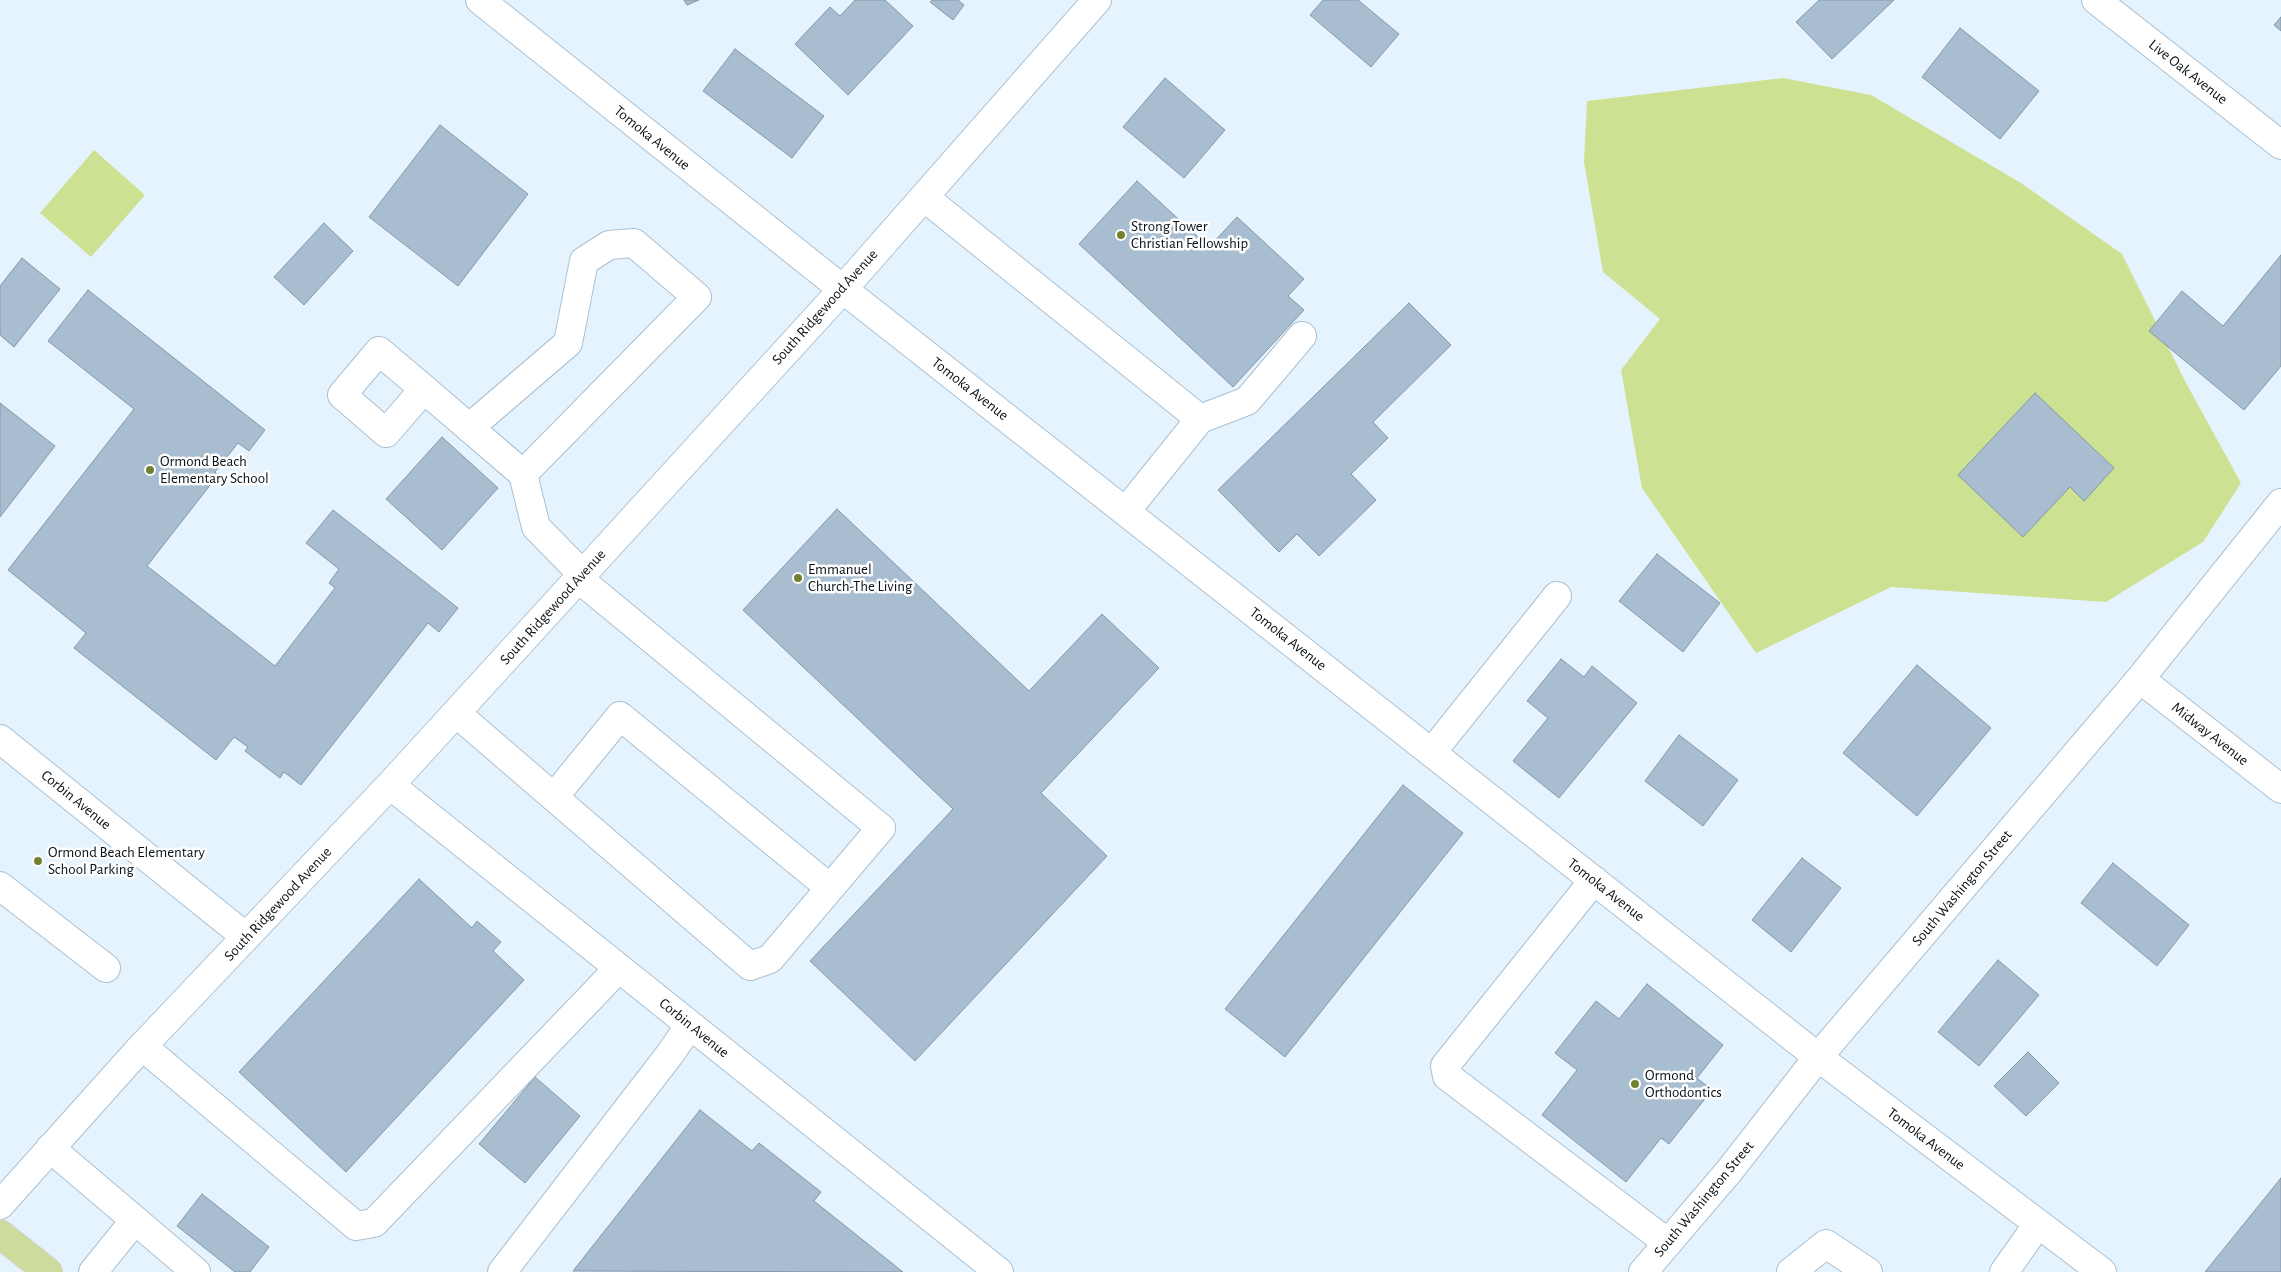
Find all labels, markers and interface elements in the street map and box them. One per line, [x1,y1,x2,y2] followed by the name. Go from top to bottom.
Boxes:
[2145,36,2231,108] street label: Live Oak Avenue
[610,102,694,174] street label: Tomoka Avenue
[1131,217,1248,252] place label: Strong Tower Christian Fellowship
[1115,229,1127,241] marker: Strong Tower Christian Fellowship
[768,245,882,369] street label: South Ridgewood Avenue
[928,353,1012,425] street label: Tomoka Avenue
[160,452,269,487] place label: Ormond Beach Elementary School
[144,464,156,476] marker: Ormond Beach Elementary School
[496,545,610,669] street label: South Ridgewood Avenue
[808,560,912,595] place label: Emmanuel Church-The Living
[792,572,804,584] marker: Emmanuel Church-The Living
[1246,603,1330,675] street label: Tomoka Avenue
[2168,698,2252,770] street label: Midway Avenue
[37,766,115,834] street label: Corbin Avenue
[1908,826,2016,950] street label: South Washington Street
[48,843,205,878] place label: Ormond Beach Elementary School Parking
[220,843,336,965] street label: South Ridgewood Avenue
[1564,854,1648,926] street label: Tomoka Avenue
[32,855,44,867] marker: Ormond Beach Elementary School Parking
[655,994,733,1062] street label: Corbin Avenue
[1645,1066,1722,1101] place label: Ormond Orthodontics
[1629,1078,1641,1090] marker: Ormond Orthodontics
[1884,1104,1968,1174] street label: Tomoka Avenue
[1650,1137,1758,1261] street label: South Washington Street

